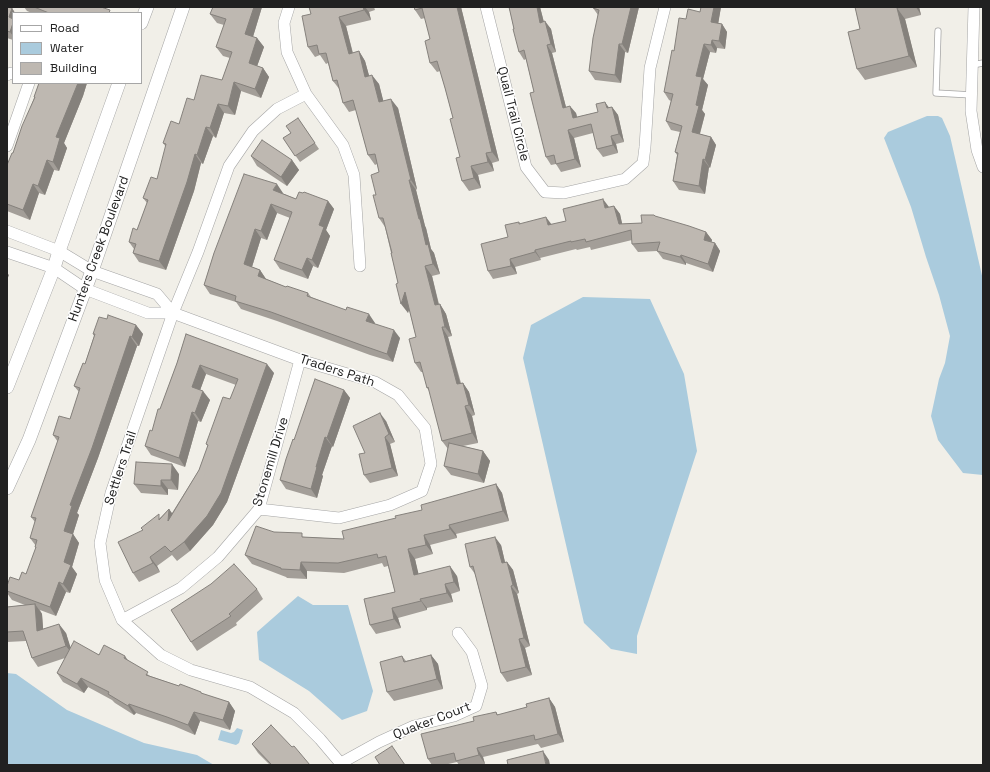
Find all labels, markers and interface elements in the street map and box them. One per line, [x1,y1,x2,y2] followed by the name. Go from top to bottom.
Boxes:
[12,12,142,84] legend
[50,20,79,36] text: Road
[50,40,84,56] text: Water
[50,60,97,76] text: Building
[494,65,532,163] street label: Quail Trail Circle
[65,174,133,324] street label: Hunters Creek Boulevard
[297,351,377,391] street label: Traders Path
[250,415,292,509] street label: Stonemill Drive
[102,429,140,507] street label: Settlers Trail
[391,699,473,743] street label: Quaker Court

